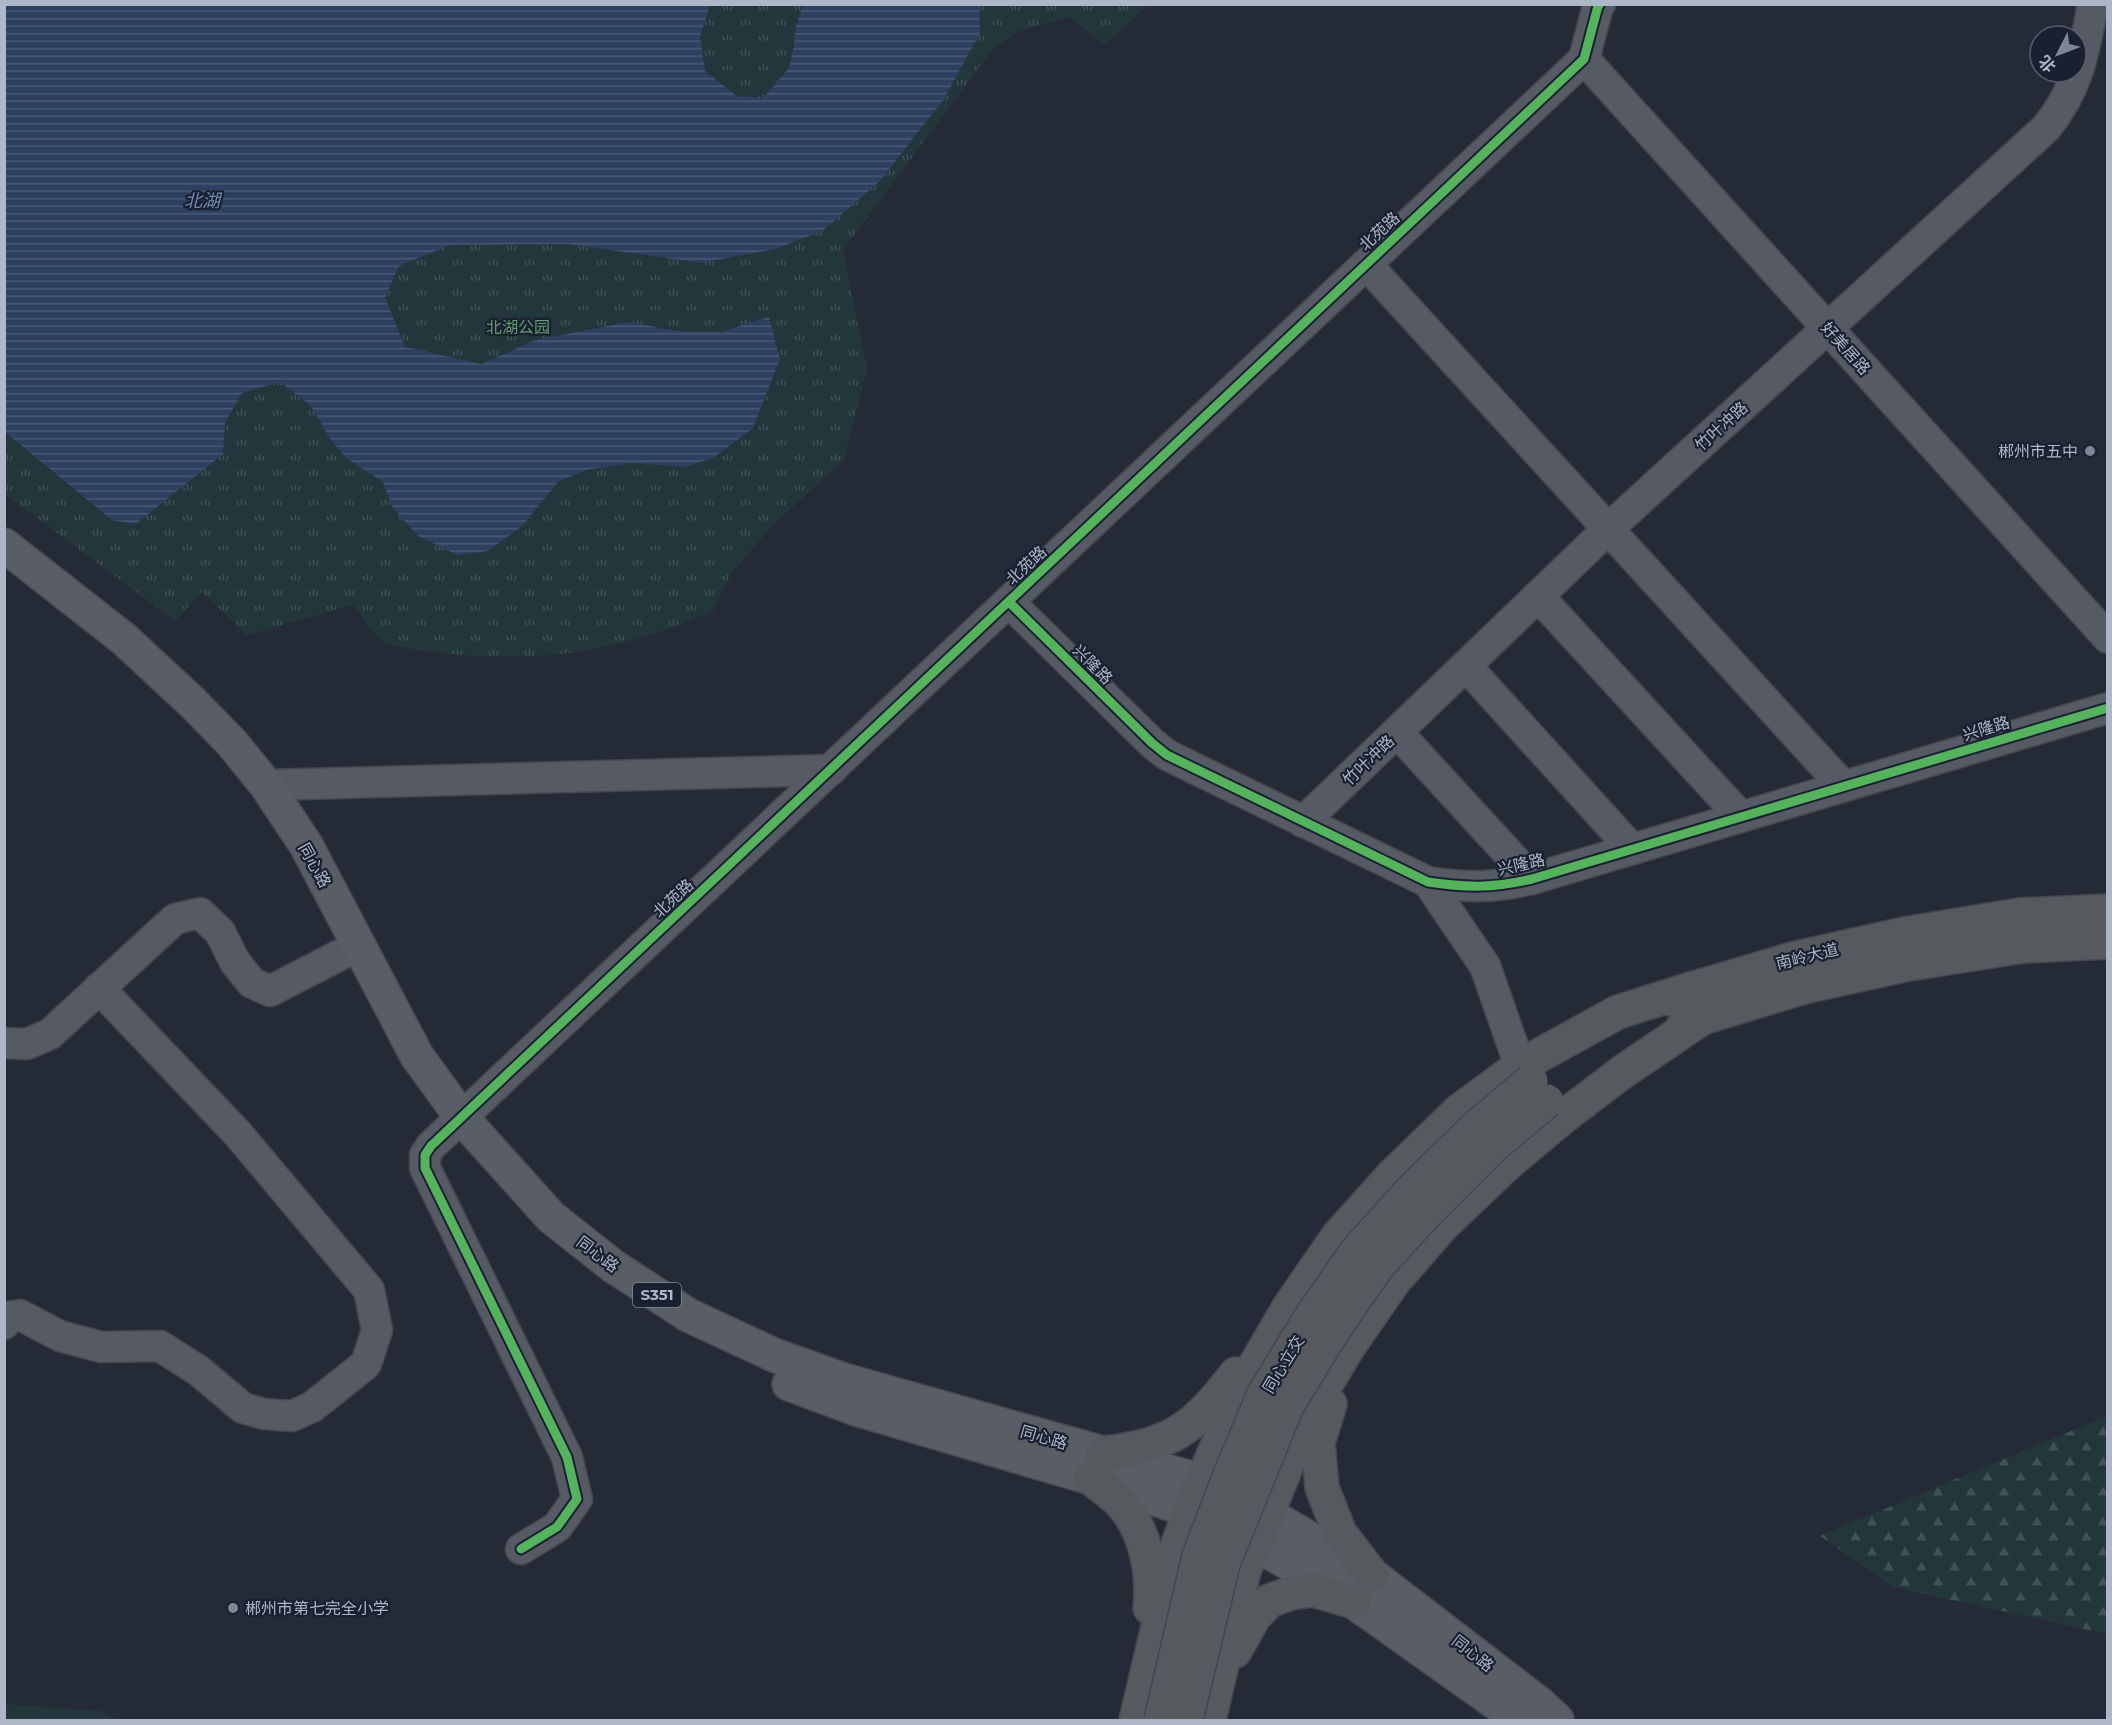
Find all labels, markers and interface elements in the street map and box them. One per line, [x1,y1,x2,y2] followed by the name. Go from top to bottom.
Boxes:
[2028,24,2088,84] north arrow
[2035,51,2060,76] text: 北
[184,190,223,212] water label: 北湖
[1355,208,1403,255] street label: 北苑路
[486,318,550,337] park label: 北湖公园
[1817,318,1874,378] street label: 好美居路
[1691,398,1751,455] street label: 竹叶冲路
[1998,442,2078,461] place label: 郴州市五中
[2083,444,2097,458] marker: 郴州市五中
[1002,542,1050,589] street label: 北苑路
[1069,641,1116,688] street label: 兴隆路
[1960,712,2012,745] street label: 兴隆路
[1339,731,1398,789] street label: 竹叶冲路
[295,840,335,891] street label: 同心路
[1496,850,1547,879] street label: 兴隆路
[649,875,697,922] street label: 北苑路
[1774,940,1840,973] street label: 南岭大道
[573,1232,623,1276] street label: 同心路
[633,1283,681,1307] road number: S351
[1259,1332,1308,1397] street label: 同心立交
[1018,1422,1070,1453] street label: 同心路
[245,1599,389,1618] place label: 郴州市第七完全小学
[226,1601,240,1615] marker: 郴州市第七完全小学
[1448,1631,1497,1676] street label: 同心路

